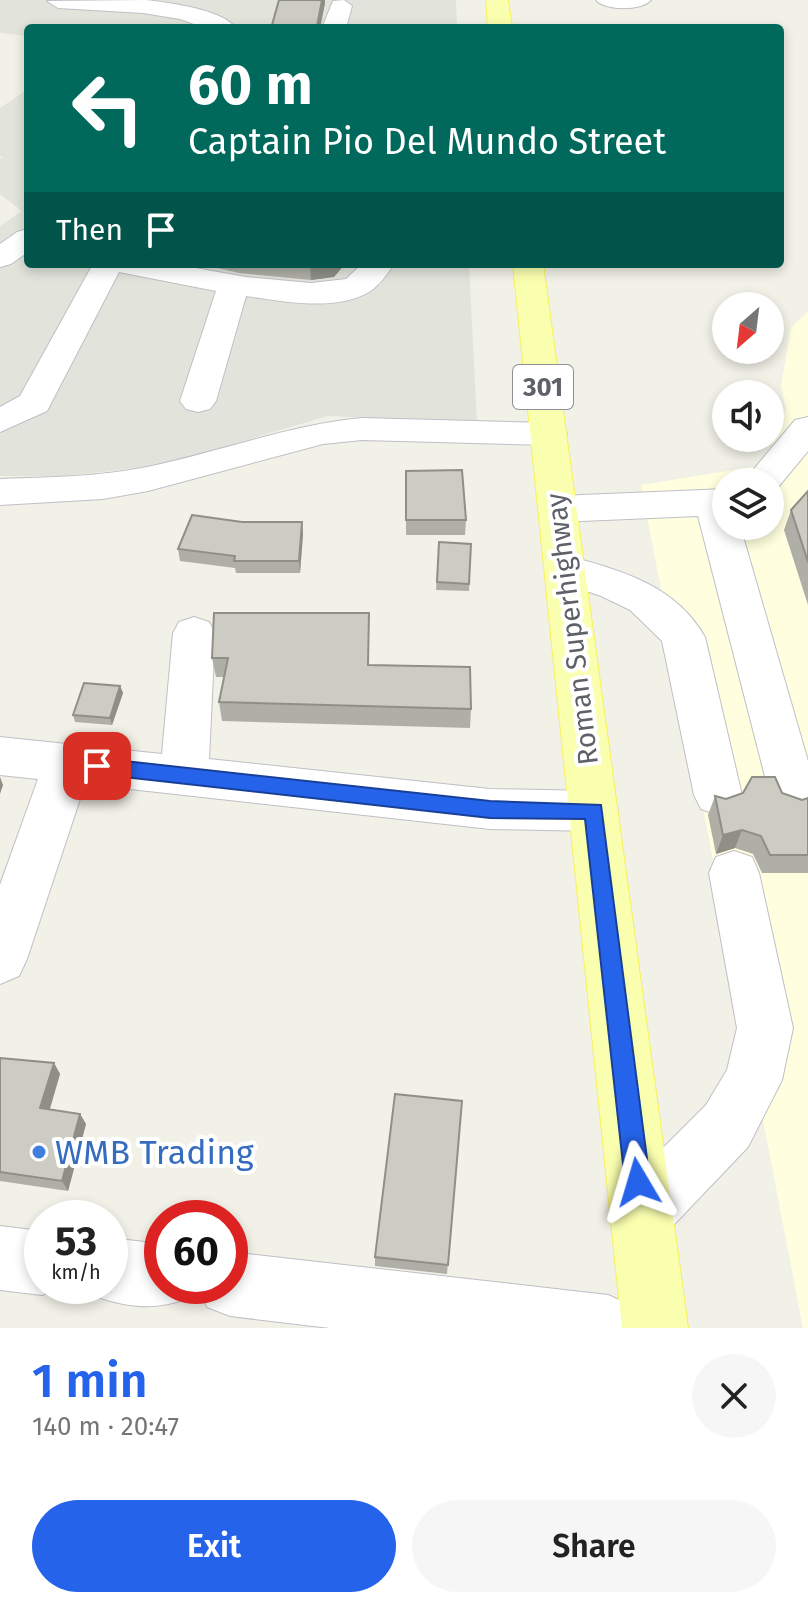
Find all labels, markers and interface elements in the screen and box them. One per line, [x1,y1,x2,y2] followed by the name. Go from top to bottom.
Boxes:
[188,52,313,119] text: 60 m
[56,56,160,160] icon: left
[188,120,666,164] text: Captain Pio Del Mundo Street
[139,208,183,252] icon: arrive
[56,212,123,248] text: Then
[712,292,784,364] north arrow
[712,292,784,540] map controls
[513,365,573,409] road number: 301
[712,380,784,452] button: sound
[712,468,784,540] button: layers
[539,491,605,767] street label: Roman Superhighway
[63,732,131,800] pin
[75,744,119,788] icon: arrive
[55,1132,254,1173] place label: WMB Trading
[596,1140,680,1224] position arrow
[30,1143,48,1161] marker: WMB Trading
[144,1200,248,1304] speed limit sign: 60
[55,1218,97,1266] text: 53
[51,1260,101,1284] text: km/h
[32,1352,148,1410] text: 1 min
[692,1354,776,1438] button: close
[32,1411,179,1442] text: 140 m · 20:47
[32,1500,396,1592] button: Exit
[412,1500,776,1592] button: Share

